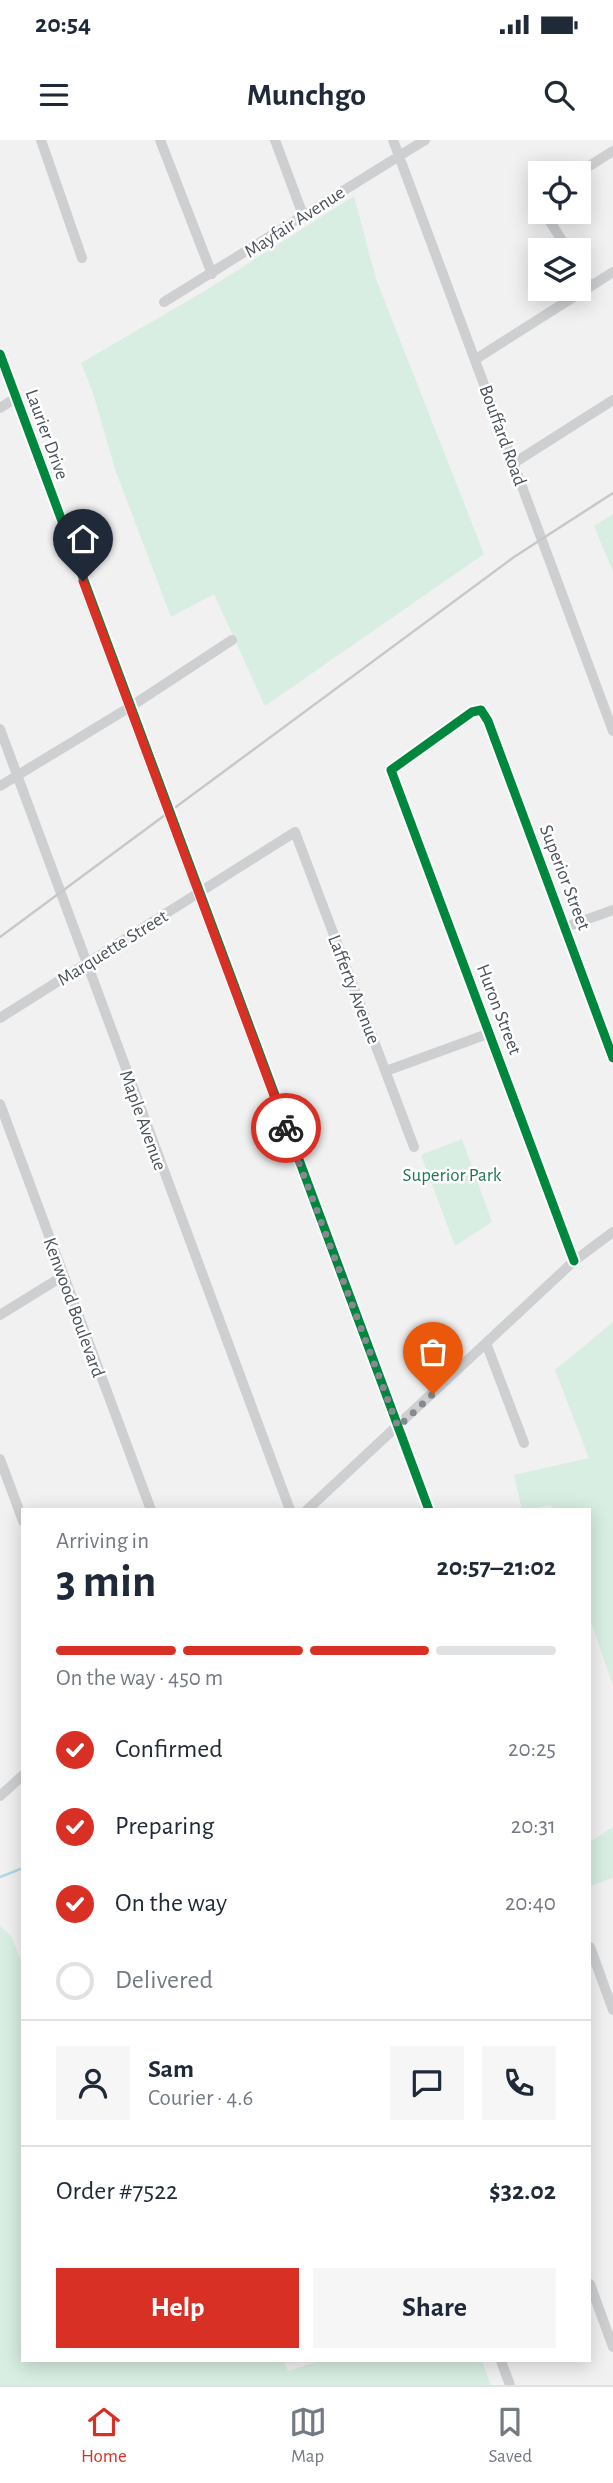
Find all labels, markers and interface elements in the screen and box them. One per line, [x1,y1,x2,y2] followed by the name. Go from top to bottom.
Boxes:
[35,11,91,37] text: 20:54
[35,76,73,114] icon: menu
[540,76,578,114] icon: search
[247,79,366,111] text: Munchgo
[528,161,591,301] map controls
[528,161,591,224] button: locate
[241,183,348,262] street label: Mayfair Avenue
[528,238,591,301] button: layers
[476,383,530,489] street label: Bouffard Road
[22,387,72,482] street label: Laurier Drive
[53,509,113,581] pin
[64,520,102,558] icon: home
[536,822,593,933] street label: Superior Street
[54,907,171,990] street label: Marquette Street
[324,932,383,1047] street label: Lafferty Avenue
[473,962,525,1057] street label: Huron Street
[116,1068,170,1173] street label: Maple Avenue
[251,1093,321,1163] courier
[267,1109,305,1147] icon: bike
[402,1166,502,1185] park label: Superior Park
[40,1235,108,1380] street label: Kenwood Boulevard
[403,1322,463,1394] pin
[414,1333,452,1371] icon: bag
[56,1530,149,1553] text: Arriving in
[436,1554,556,1580] text: 20:57–21:02
[56,1559,156,1605] text: 3 min
[56,1667,223,1690] text: On the way · 450 m
[56,1731,94,1769] icon: check
[115,1736,223,1762] text: Confirmed
[508,1738,556,1761] text: 20:25
[56,1808,94,1846] icon: check
[115,1813,214,1839] text: Preparing
[511,1815,556,1838] text: 20:31
[56,1885,94,1923] icon: check
[115,1890,227,1916] text: On the way
[505,1892,556,1915] text: 20:40
[115,1967,213,1993] text: Delivered
[56,2046,130,2120] button: person
[390,2046,464,2120] button: chat
[482,2046,556,2120] button: phone
[148,2056,194,2082] text: Sam
[148,2087,253,2110] text: Courier · 4.6
[56,2178,178,2204] text: Order #7522
[489,2178,556,2204] text: $32.02
[56,2268,299,2348] button: Help
[313,2268,556,2348] button: Share
[81,2403,127,2468] tab: Home
[289,2403,327,2468] tab: Map
[489,2403,532,2468] tab: Saved

